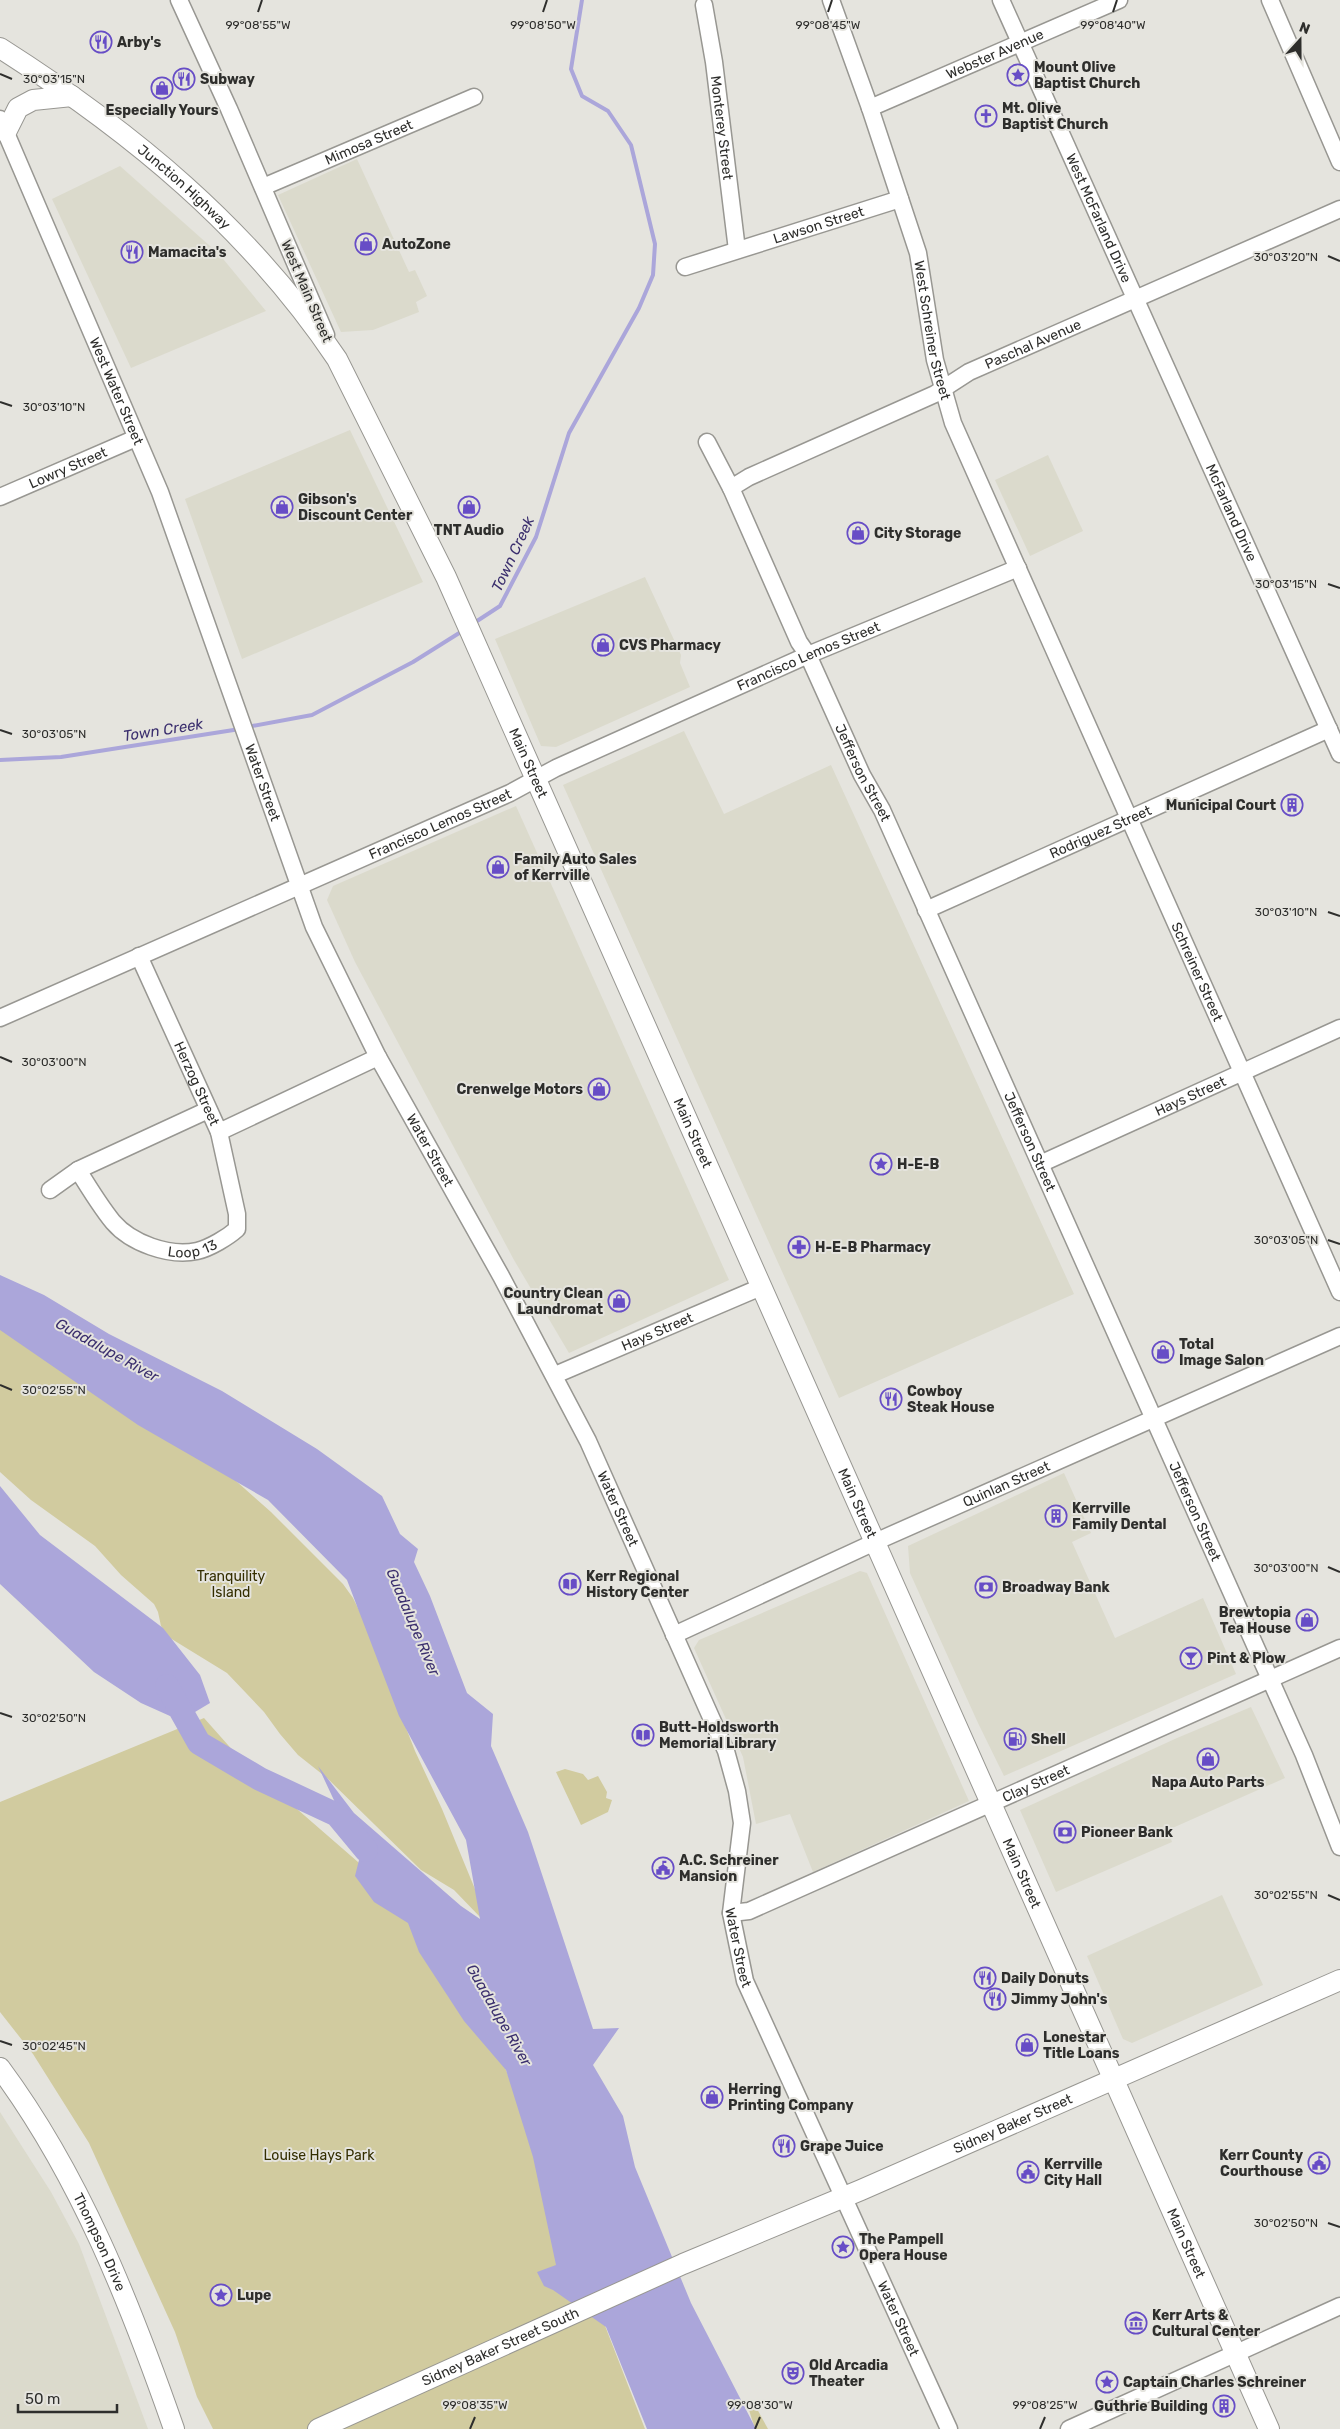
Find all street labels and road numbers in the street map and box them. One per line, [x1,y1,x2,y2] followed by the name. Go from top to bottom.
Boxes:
[944,26,1047,83] street label: Webster Avenue
[707,75,736,181] street label: Monterey Street
[322,116,416,169] street label: Mimosa Street
[134,141,234,233] street label: Junction Highway
[1062,151,1135,286] street label: West McFarland Drive
[771,203,867,248] street label: Lawson Street
[277,238,336,345] street label: West Main Street
[910,259,954,402] street label: West Schreiner Street
[982,316,1084,373] street label: Paschal Avenue
[86,335,147,448] street label: West Water Street
[26,443,110,492] street label: Lowry Street
[1202,461,1260,564] street label: McFarland Drive
[734,618,883,695] street label: Francisco Lemos Street
[831,721,894,825] street label: Jefferson Street
[505,725,551,801] street label: Main Street
[241,742,284,824] street label: Water Street
[366,785,515,863] street label: Francisco Lemos Street
[1047,802,1155,862] street label: Rodriguez Street
[1167,920,1227,1024] street label: Schreiner Street
[170,1039,223,1129] street label: Herzog Street
[1152,1073,1229,1120] street label: Hays Street
[1000,1089,1059,1195] street label: Jefferson Street
[670,1096,716,1171] street label: Main Street
[403,1111,457,1190] street label: Water Street
[167,1236,220,1261] street label: Loop 13
[619,1309,696,1355] street label: Hays Street
[960,1457,1053,1511] street label: Quinlan Street
[1165,1459,1225,1564] street label: Jefferson Street
[834,1466,880,1541] street label: Main Street
[593,1468,642,1550] street label: Water Street
[1000,1761,1073,1806] street label: Clay Street
[999,1836,1045,1911] street label: Main Street
[721,1906,755,1991] street label: Water Street
[951,2090,1075,2157] street label: Sidney Baker Street
[69,2190,129,2294] street label: Thompson Drive
[1163,2206,1209,2281] street label: Main Street
[874,2278,923,2359] street label: Water Street
[419,2304,582,2390] street label: Sidney Baker Street South

